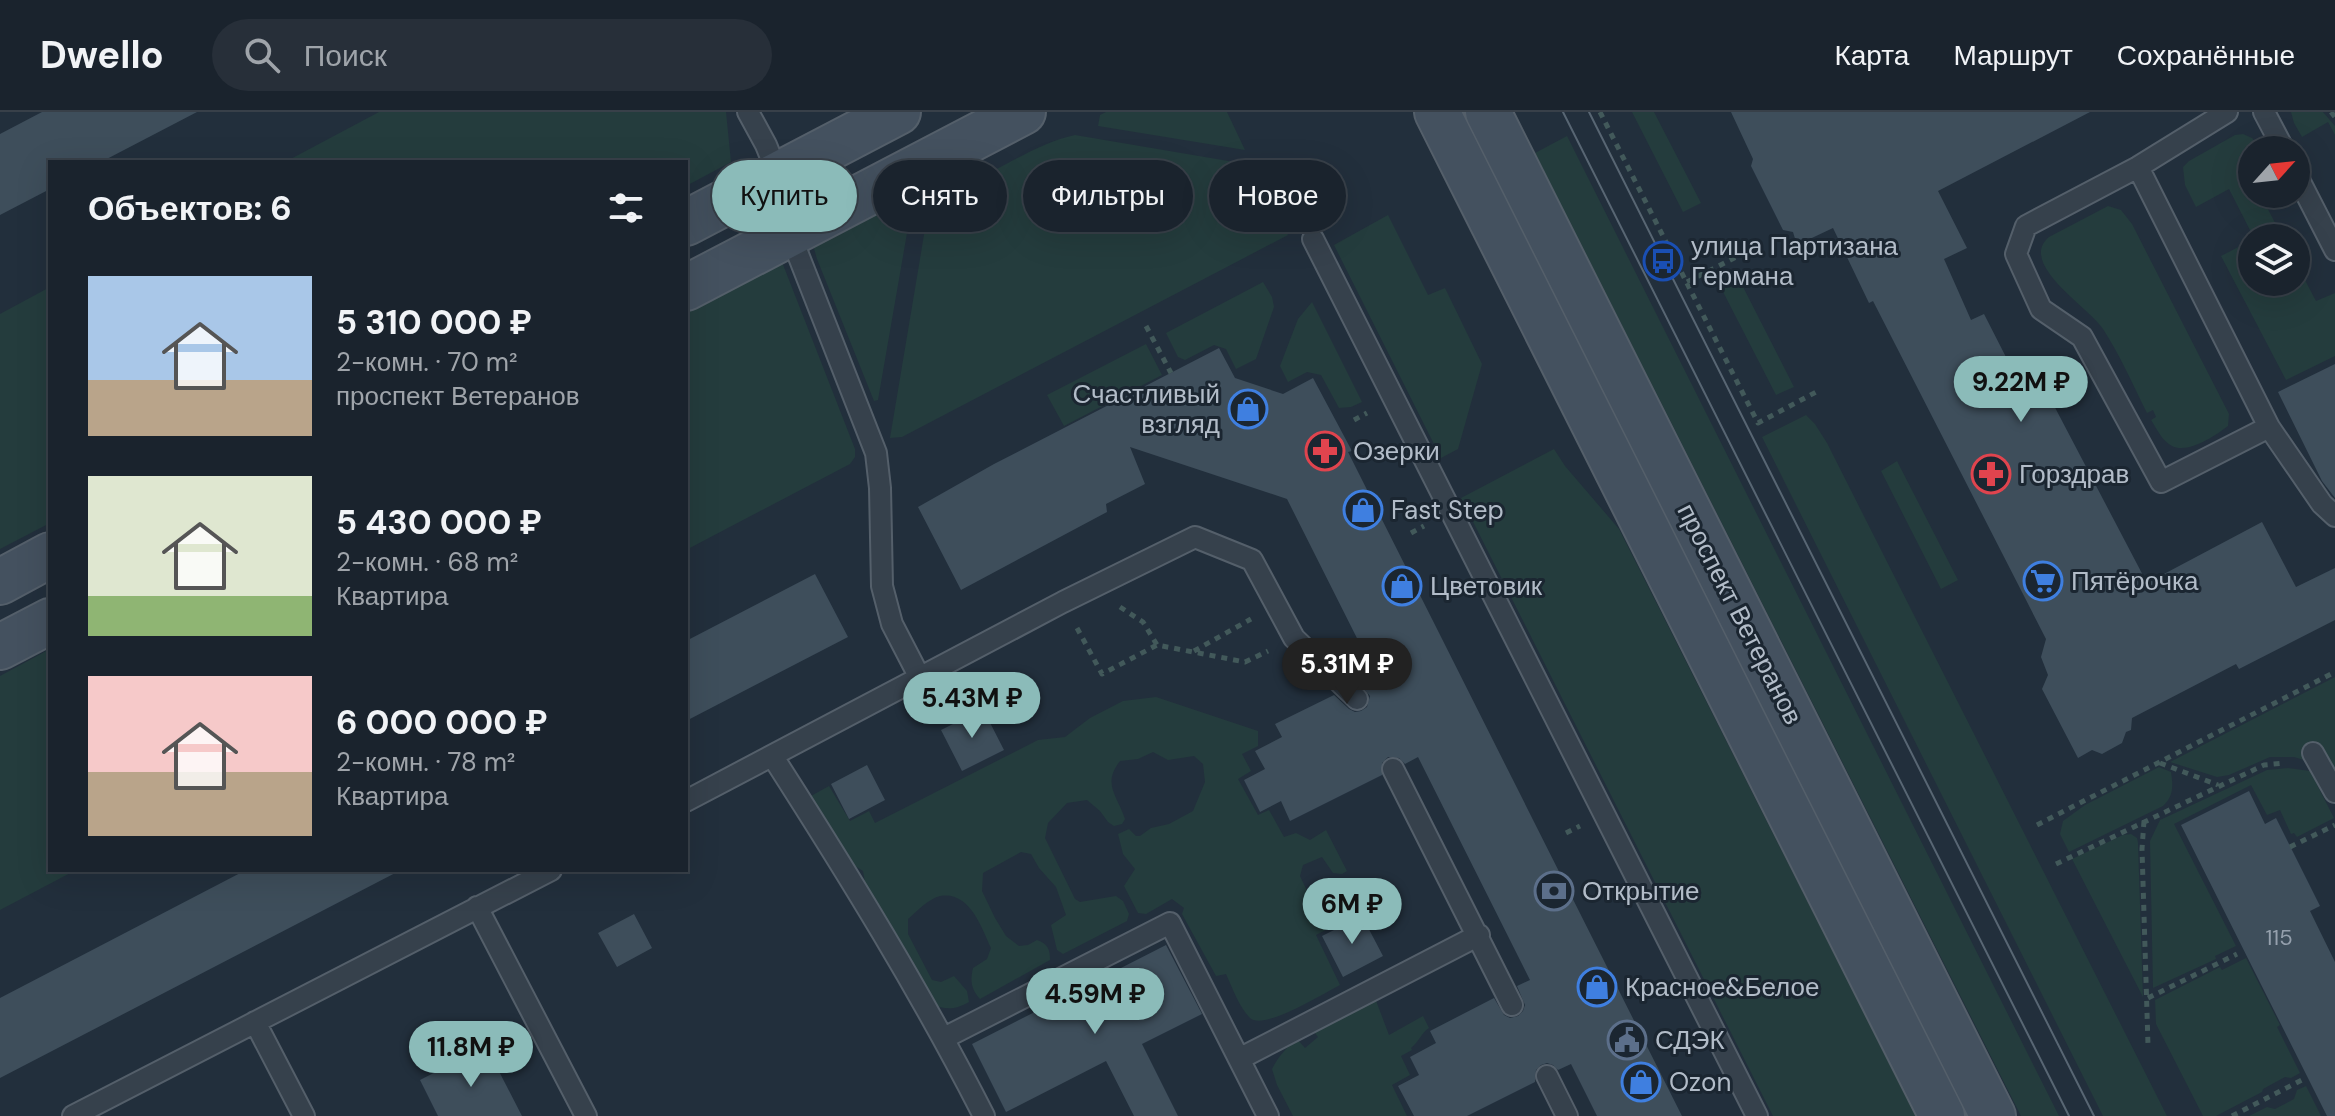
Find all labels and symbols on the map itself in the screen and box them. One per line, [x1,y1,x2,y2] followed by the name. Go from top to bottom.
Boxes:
[2238,136,2310,208] north arrow
[1691,229,1899,293] place label: улица Партизана Германа
[1642,240,1684,282] bus stop icon: улица Партизана Германа
[1947,356,2095,424] pin: 9.22M ₽
[1072,377,1220,441] place label: Счастливый взгляд
[1227,388,1269,430] shop icon: Счастливый взгляд
[1304,430,1346,472] pharmacy icon: Озерки
[1353,434,1440,468] place label: Озерки
[1970,453,2012,495] pharmacy icon: Горздрав
[2019,457,2129,491] place label: Горздрав
[1342,489,1384,531] shop icon: Fast Step
[1391,493,1504,527] place label: Fast Step
[1670,498,1810,730] street label: проспект Ветеранов
[2022,560,2064,602] supermarket icon: Пятёрочка
[2071,564,2199,598] place label: Пятёрочка
[1381,565,1423,607] shop icon: Цветовик
[1430,569,1543,603] place label: Цветовик
[1273,638,1421,706] pin: 5.31M ₽
[898,672,1046,740] pin: 5.43M ₽
[1533,870,1575,912] bank icon: Открытие
[1582,874,1700,908] place label: Открытие
[1305,878,1399,946] pin: 6M ₽
[2265,923,2293,952] house number: 115
[1576,966,1618,1008] shop icon: Красное&Белое
[1021,968,1169,1036] pin: 4.59M ₽
[1625,970,1819,1004] place label: Красное&Белое
[1606,1019,1648,1061] public building icon: СДЭК
[397,1021,545,1089] pin: 11.8M ₽
[1655,1023,1725,1057] place label: СДЭК
[1620,1061,1662,1103] shop icon: Ozon
[1669,1065,1731,1099] place label: Ozon

